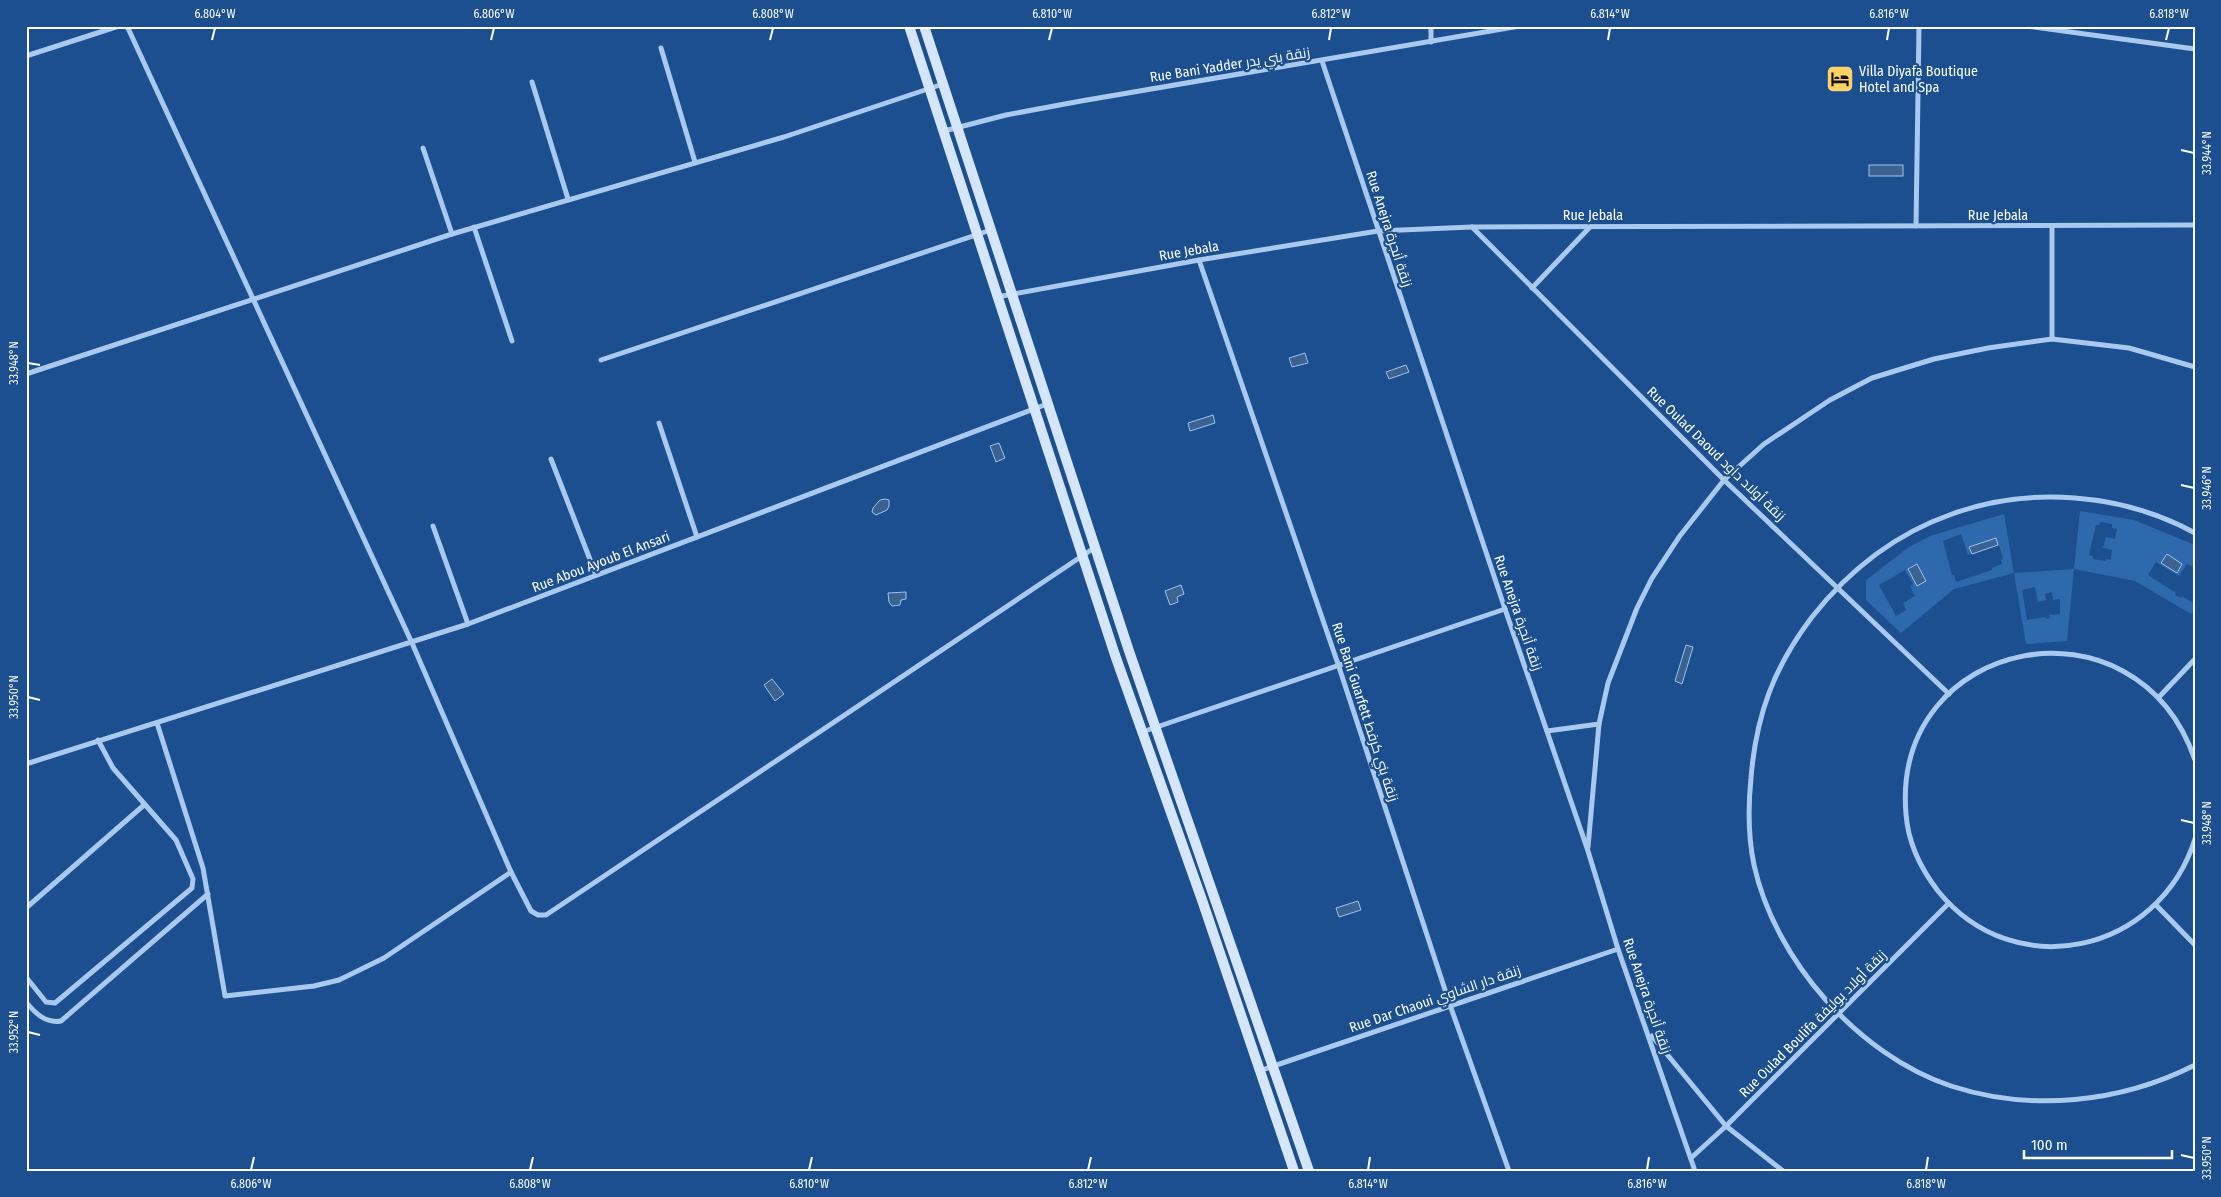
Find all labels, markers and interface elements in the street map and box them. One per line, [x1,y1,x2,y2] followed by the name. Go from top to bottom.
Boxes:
[194,7,236,21] text: 6.804°W
[473,7,515,21] text: 6.806°W
[752,7,794,21] text: 6.808°W
[1032,7,1072,21] text: 6.810°W
[1312,7,1350,21] text: 6.812°W
[1590,7,1630,21] text: 6.814°W
[1869,7,1909,21] text: 6.816°W
[2149,7,2189,21] text: 6.818°W
[1149,44,1312,89] street label: Rue Bani Yadder زنقة بني يدر
[1859,63,1978,96] place label: Villa Diyafa Boutique Hotel and Spa
[1825,64,1855,94] hotel icon: Villa Diyafa Boutique Hotel and Spa
[2200,131,2214,175] text: 33.944°N
[1362,169,1417,289] street label: Rue Anejra زنقة أنجرة
[1563,207,1623,224] street label: Rue Jebala
[1968,207,2028,224] street label: Rue Jebala
[1158,237,1220,265] street label: Rue Jebala
[7,341,21,385] text: 33.948°N
[1643,383,1790,525] street label: Rue Oulad Daoud زنقة أولاد داود
[2200,466,2214,510] text: 33.946°N
[530,528,672,596] street label: Rue Abou Ayoub El Ansari
[1490,553,1547,673] street label: Rue Anejra زنقة أنجرة
[1325,620,1402,805] street label: Rue Bani Guarfett زنقة بني كرفط
[7,675,21,719] text: 33.950°N
[2200,801,2214,845] text: 33.948°N
[1619,936,1676,1056] street label: Rue Anejra زنقة أنجرة
[1735,946,1890,1101] street label: Rue Oulad Boulifa زنقة أولاد بوليفة
[1347,962,1524,1039] street label: Rue Dar Chaoui زنقة دار الشاوي
[7,1011,21,1053] text: 33.952°N
[2024,1127,2171,1159] scale bar
[2031,1136,2068,1154] text: 100 m
[2200,1136,2214,1180] text: 33.950°N
[230,1177,272,1191] text: 6.806°W
[509,1177,551,1191] text: 6.808°W
[789,1177,829,1191] text: 6.810°W
[1069,1177,1107,1191] text: 6.812°W
[1348,1177,1388,1191] text: 6.814°W
[1627,1177,1667,1191] text: 6.816°W
[1906,1177,1946,1191] text: 6.818°W

